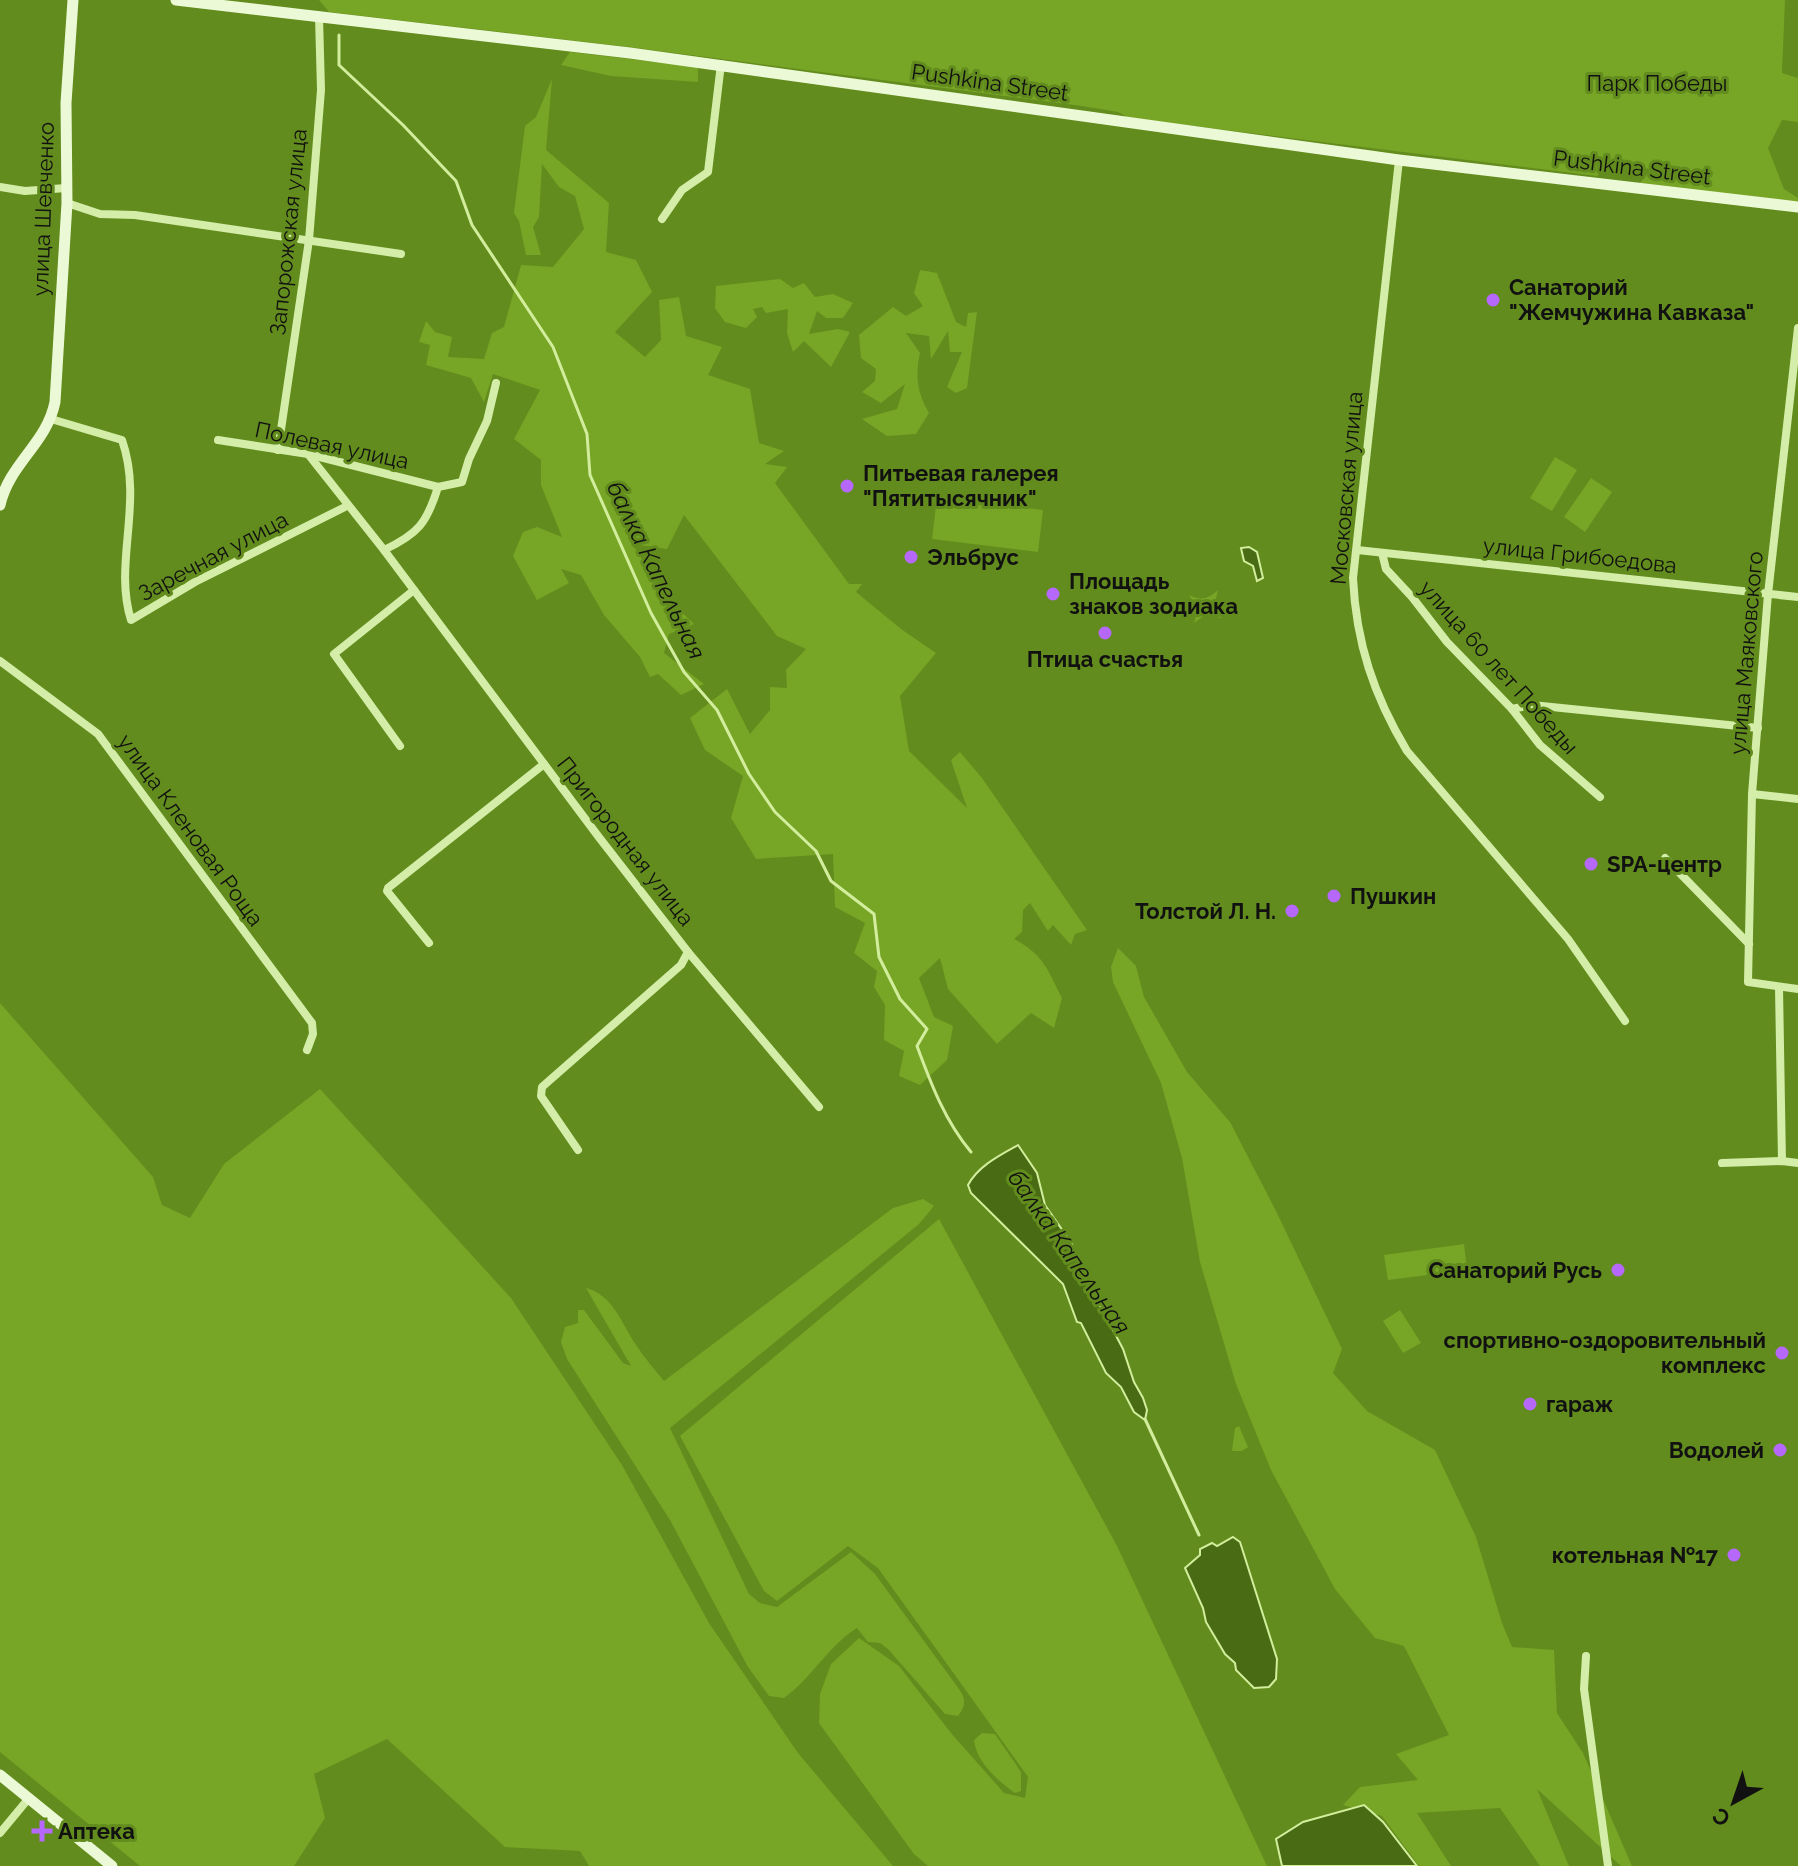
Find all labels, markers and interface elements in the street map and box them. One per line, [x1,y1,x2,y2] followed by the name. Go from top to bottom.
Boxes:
[910,58,1071,106] street label: Pushkina Street
[1586,70,1728,96] park label: Парк Победы
[27,121,59,297] street label: улица Шевченко
[264,127,312,337] street label: Запорожская улица
[1552,144,1713,190] street label: Pushkina Street
[1509,274,1754,325] place label: Санаторий "Жемчужина Кавказа"
[1484,291,1502,309] marker: Санаторий "Жемчужина Кавказа"
[1325,390,1367,586] street label: Московская улица
[253,416,411,474] street label: Полевая улица
[863,460,1059,511] place label: Питьевая галерея "Пятитысячник"
[601,476,712,664] water label: балка Капельная
[838,477,856,495] marker: Питьевая галерея "Пятитысячник"
[134,506,292,606] street label: Заречная улица
[1482,532,1678,578] street label: улица Грибоедова
[927,544,1019,570] place label: Эльбрус
[902,548,920,566] marker: Эльбрус
[1724,550,1768,756] street label: улица Маяковского
[1069,568,1238,619] place label: Площадь знаков зодиака
[1414,575,1584,759] street label: улица 60 лет Победы
[1044,585,1062,603] marker: Площадь знаков зодиака
[1096,624,1114,642] marker: Птица счастья
[1027,646,1183,672] place label: Птица счастья
[113,729,269,931] street label: улица Кленовая Роща
[552,751,700,931] street label: Пригородная улица
[1607,851,1722,877] place label: SPA-центр
[1582,855,1600,873] marker: SPA-центр
[1350,883,1436,909] place label: Пушкин
[1325,887,1343,905] marker: Пушкин
[1135,898,1276,924] place label: Толстой Л. Н.
[1283,902,1301,920] marker: Толстой Л. Н.
[1002,1164,1137,1340] water label: балка Капельная
[1429,1257,1602,1283] place label: Санаторий Русь
[1609,1261,1627,1279] marker: Санаторий Русь
[1444,1327,1766,1378] place label: спортивно-оздоровительный комплекс
[1773,1344,1791,1362] marker: спортивно-оздоровительный комплекс
[1546,1391,1614,1417] place label: гараж
[1521,1395,1539,1413] marker: гараж
[1669,1437,1764,1463] place label: Водолей
[1771,1441,1789,1459] marker: Водолей
[1552,1542,1719,1568] place label: котельная №17
[1725,1546,1743,1564] marker: котельная №17
[1694,1762,1774,1842] north arrow
[1707,1803,1735,1832] text: С
[58,1818,135,1844] place label: Аптека
[33,1822,51,1840] marker: Аптека

